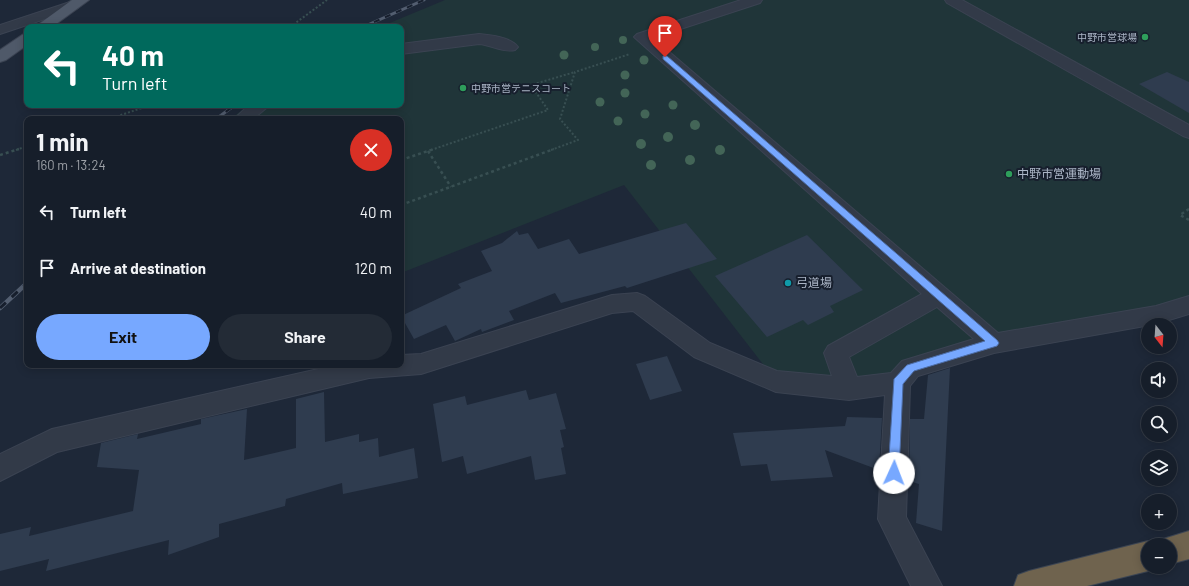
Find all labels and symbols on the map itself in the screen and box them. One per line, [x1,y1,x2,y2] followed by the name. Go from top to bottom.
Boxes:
[648,16,682,57] pin
[1077,31,1137,43] place label: 中野市営球場
[1140,32,1150,42] marker: 中野市営球場
[471,82,571,94] place label: 中野市営テニスコート
[458,83,468,93] marker: 中野市営テニスコート
[1017,166,1101,180] place label: 中野市営運動場
[1004,169,1014,179] marker: 中野市営運動場
[796,275,832,289] place label: 弓道場
[783,278,793,288] marker: 弓道場
[1141,318,1177,354] north arrow
[873,452,915,494] position arrow

